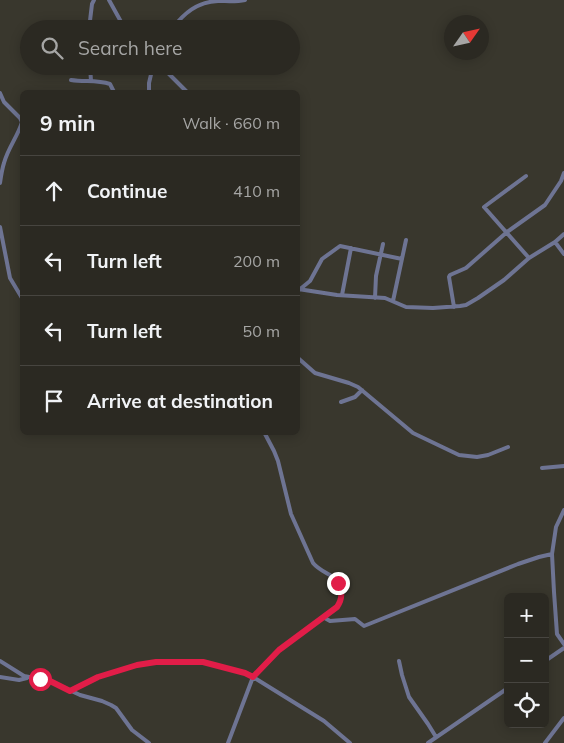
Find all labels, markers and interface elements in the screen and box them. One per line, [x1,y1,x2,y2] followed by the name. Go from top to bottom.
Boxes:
[444,15,489,60] north arrow
[20,20,300,75] search box
[38,34,66,62] icon: search
[78,36,182,60] text: Search here
[40,110,95,136] text: 9 min
[182,113,280,133] text: Walk · 660 m
[40,177,68,205] icon: ahead
[87,179,167,203] text: Continue
[233,181,280,201] text: 410 m
[40,247,68,275] icon: left
[87,249,162,273] text: Turn left
[233,251,280,271] text: 200 m
[40,317,68,345] icon: left
[87,319,162,343] text: Turn left
[243,321,280,341] text: 50 m
[40,387,68,415] icon: arrive
[87,389,273,413] text: Arrive at destination
[327,572,350,595] route end
[504,593,549,728] map controls
[504,593,549,638] button: +
[504,638,549,683] button: −
[29,668,52,691] route start
[504,683,549,728] button: locate

